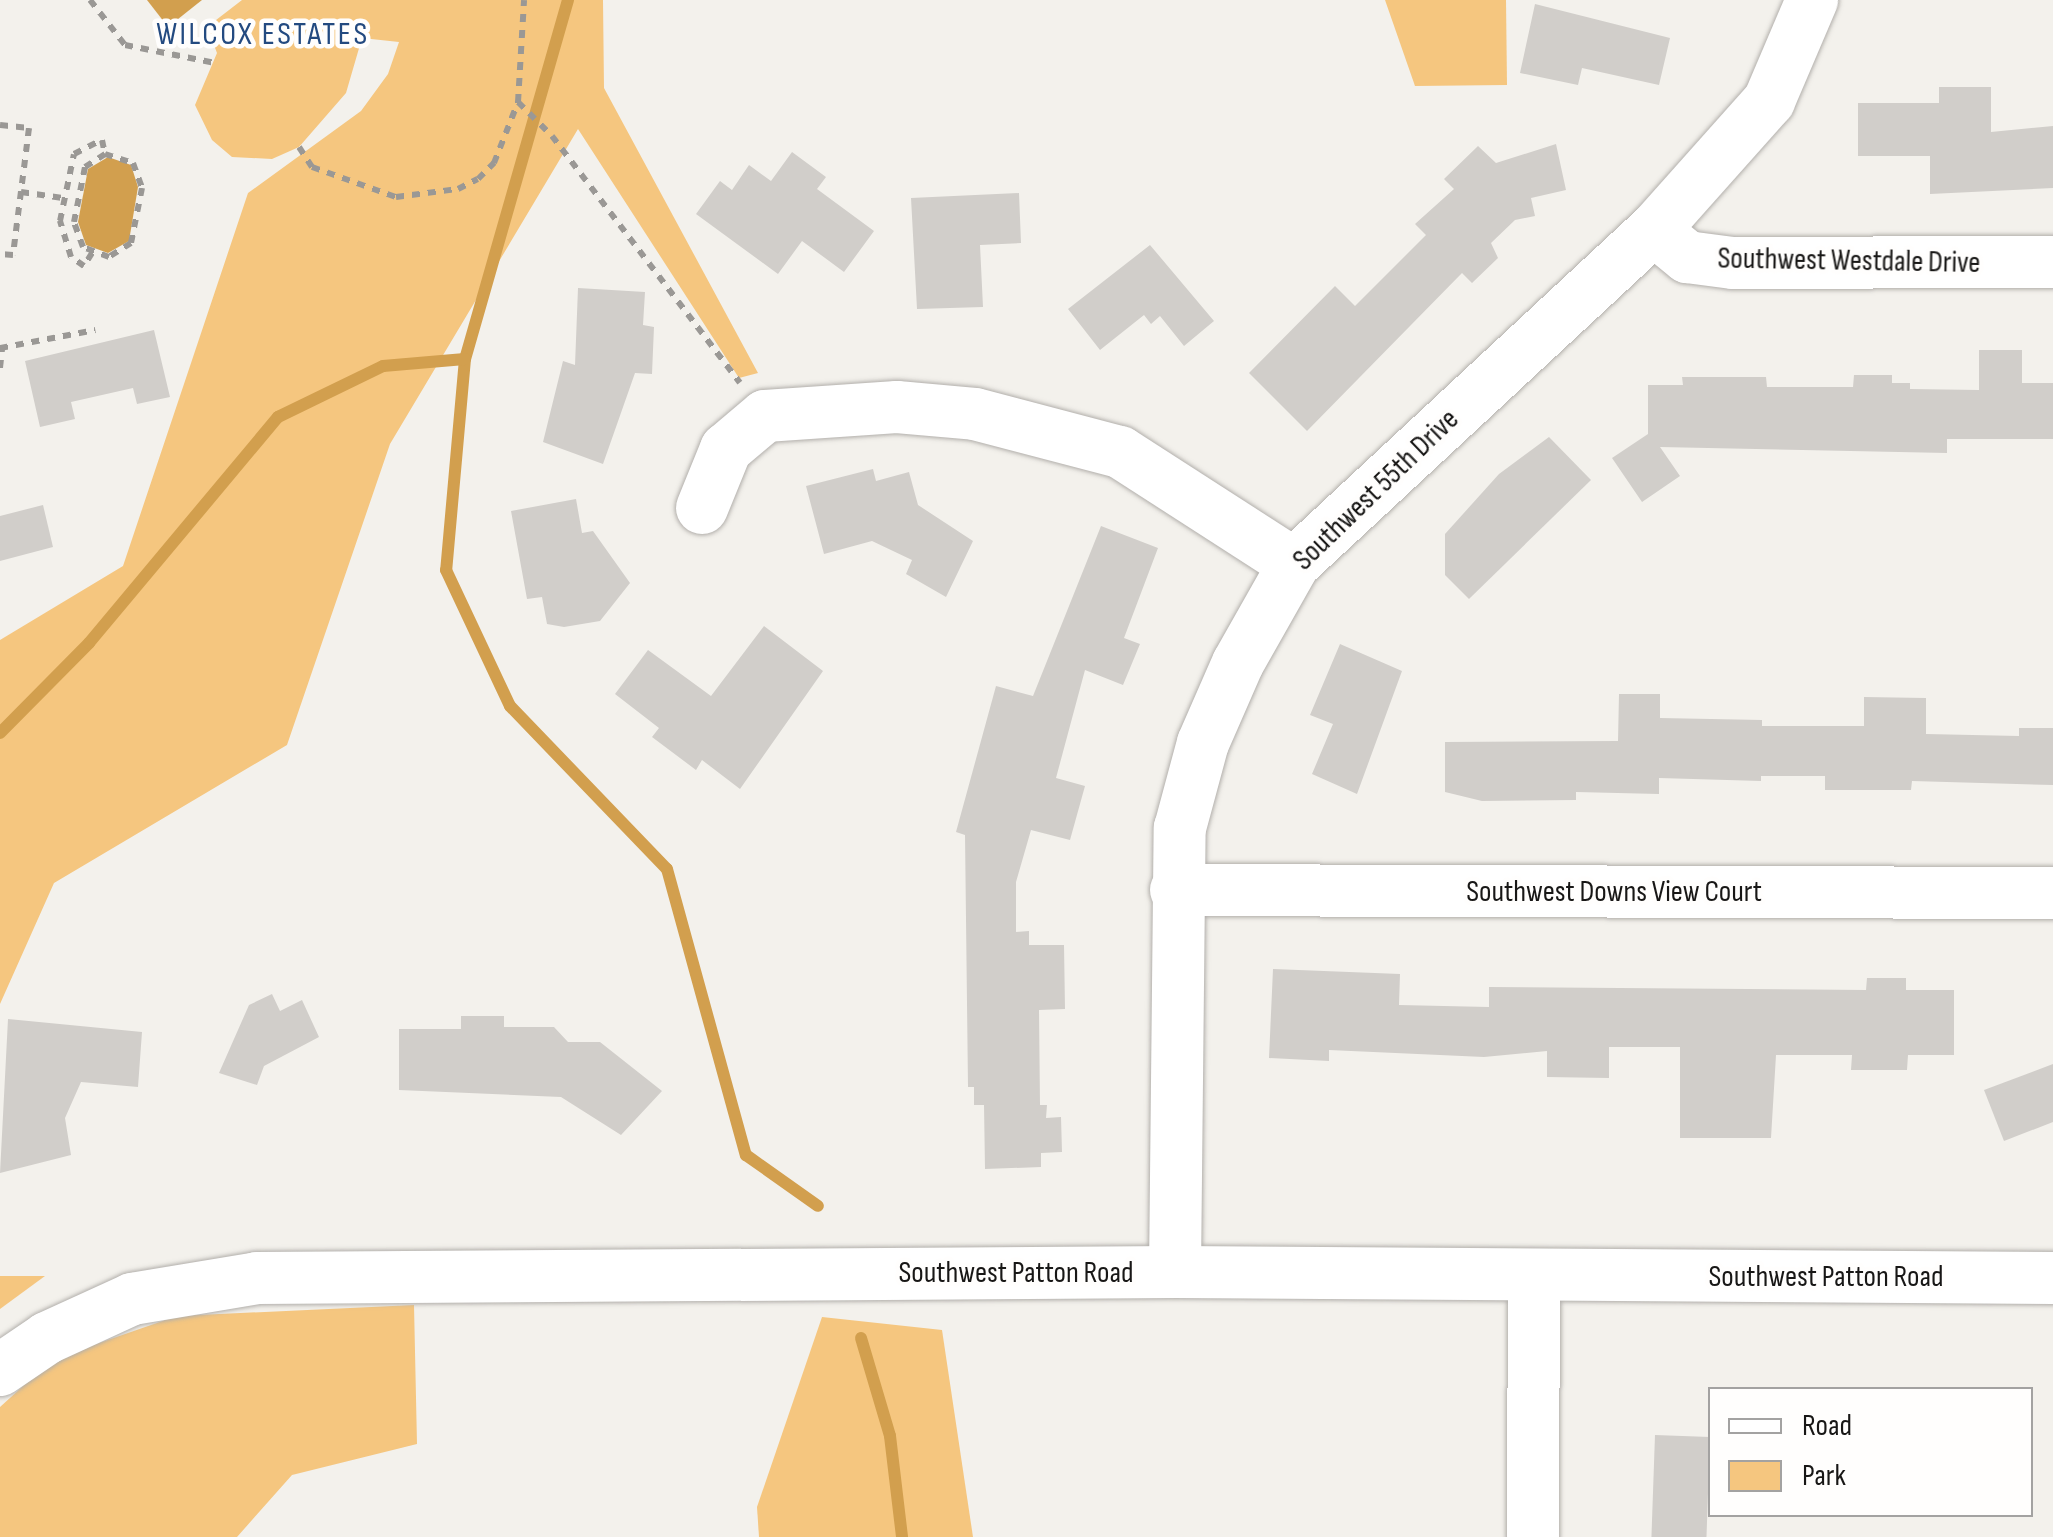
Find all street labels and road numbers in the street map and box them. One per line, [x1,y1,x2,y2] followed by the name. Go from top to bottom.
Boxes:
[1717,241,1981,281] street label: Southwest Westdale Drive
[1286,402,1466,578] street label: Southwest 55th Drive
[1466,874,1762,910] street label: Southwest Downs View Court
[898,1255,1134,1291] street label: Southwest Patton Road
[1708,1259,1944,1295] street label: Southwest Patton Road

